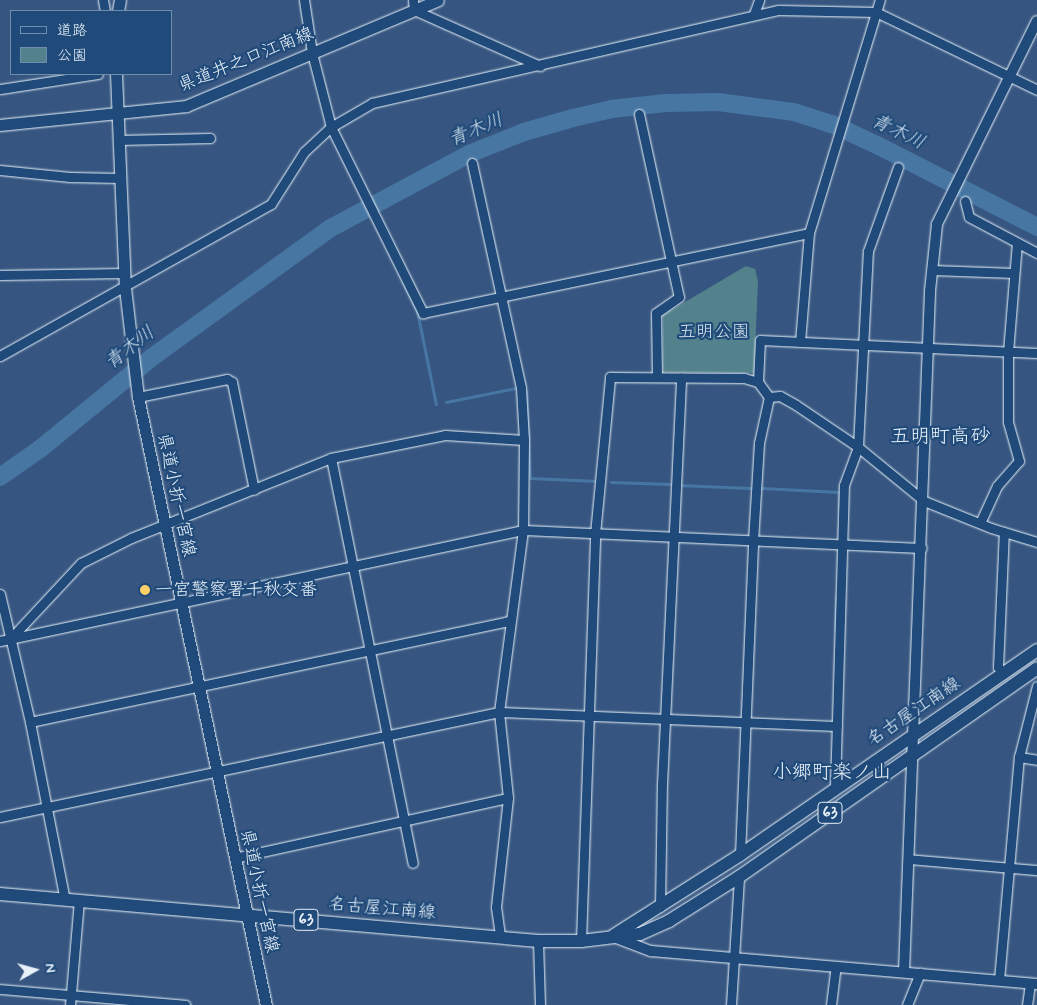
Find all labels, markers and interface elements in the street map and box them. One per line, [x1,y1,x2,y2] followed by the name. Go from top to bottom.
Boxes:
[10,10,172,75] legend
[57,21,87,41] text: 道路
[175,23,317,97] street label: 県道井之口江南線
[57,46,87,66] text: 公園
[445,108,507,152] water label: 青木川
[867,109,929,155] water label: 青木川
[101,321,159,375] water label: 青木川
[678,321,750,343] park label: 五明公園
[890,424,990,448] district label: 五明町高砂
[152,431,200,559] street label: 県道小折一宮線
[155,579,317,601] place label: 一宮警察署千秋交番
[139,584,151,596] marker: 一宮警察署千秋交番
[863,673,965,751] street label: 名古屋江南線
[772,760,892,784] district label: 小郷町楽ノ山
[818,800,842,826] road number: 63
[235,827,283,955] street label: 県道小折一宮線
[327,894,437,924] street label: 名古屋江南線
[294,906,318,934] road number: 63
[10,945,60,995] north arrow
[40,962,59,974] text: N

